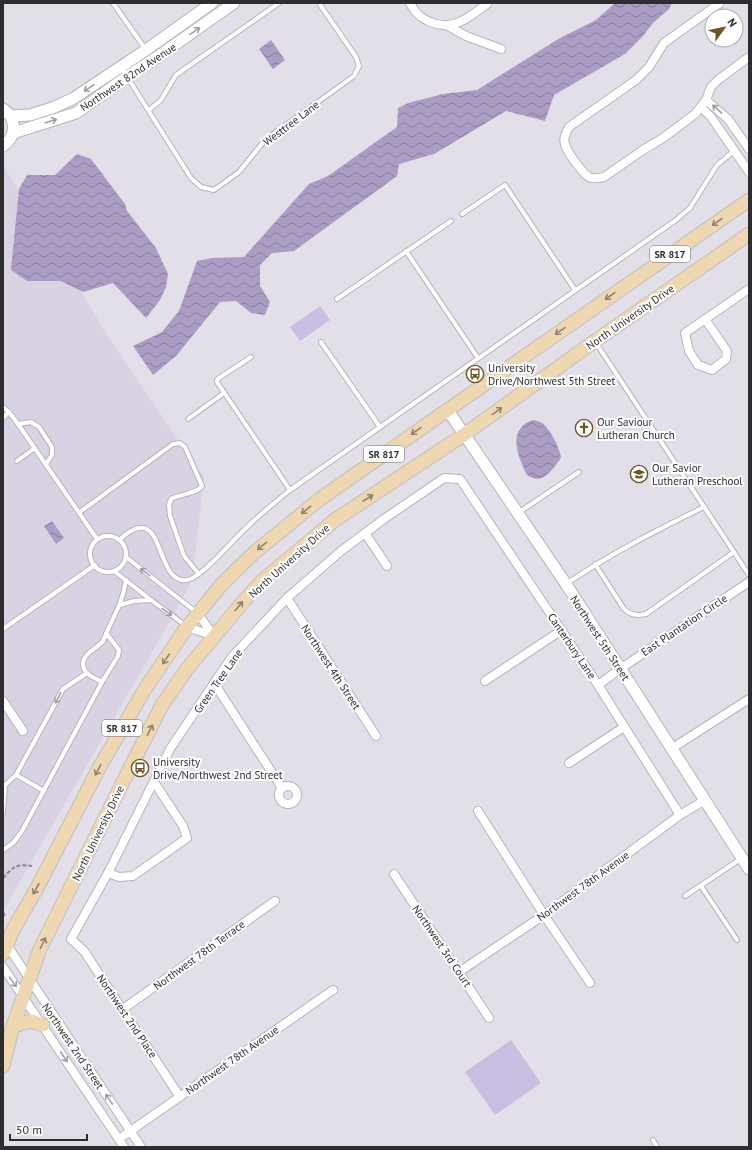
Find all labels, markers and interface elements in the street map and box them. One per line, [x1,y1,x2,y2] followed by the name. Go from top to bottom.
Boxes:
[704,8,744,48] north arrow
[725,16,740,29] text: N
[189,27,200,35] one-way arrow
[77,39,179,114] street label: Northwest 82nd Avenue
[84,84,95,92] one-way arrow
[260,97,322,149] street label: Westtree Lane
[713,105,723,114] one-way arrow
[44,117,57,124] one-way arrow
[712,218,723,226] one-way arrow
[650,246,690,262] road number: SR 817
[583,281,677,353] street label: North University Drive
[605,292,616,300] one-way arrow
[555,327,566,335] one-way arrow
[488,361,616,388] place label: University Drive/Northwest 5th Street
[465,364,485,384] bus stop icon: University Drive/Northwest 5th Street
[491,407,502,415] one-way arrow
[597,415,675,442] place label: Our Saviour Lutheran Church
[574,418,594,438] church icon: Our Saviour Lutheran Church
[410,427,421,435] one-way arrow
[364,446,404,462] road number: SR 817
[652,461,743,488] place label: Our Savior Lutheran Preschool
[629,464,649,484] school or university icon: Our Savior Lutheran Preschool
[362,494,373,502] one-way arrow
[300,506,311,515] one-way arrow
[246,521,333,601] street label: North University Drive
[256,542,267,551] one-way arrow
[139,568,150,577] one-way arrow
[638,591,730,659] street label: East Plantation Circle
[567,593,633,683] street label: Northwest 5th Street
[235,601,244,612] one-way arrow
[161,608,172,616] one-way arrow
[545,610,599,682] street label: Canterbury Lane
[298,622,364,712] street label: Northwest 4th Street
[191,646,246,716] street label: Green Tree Lane
[161,653,169,665] one-way arrow
[54,692,61,704] one-way arrow
[102,720,142,736] road number: SR 817
[146,725,154,737] one-way arrow
[153,755,283,782] place label: University Drive/Northwest 2nd Street
[130,758,150,778] bus stop icon: University Drive/Northwest 2nd Street
[94,764,102,776] one-way arrow
[69,783,127,883] street label: North University Drive
[534,848,632,924] street label: Northwest 78th Avenue
[31,883,39,895] one-way arrow
[409,902,475,990] street label: Northwest 3rd Court
[150,917,248,993] street label: Northwest 78th Terrace
[40,938,47,950] one-way arrow
[94,971,160,1061] street label: Northwest 2nd Place
[9,976,17,987] one-way arrow
[39,1000,107,1092] street label: Northwest 2nd Street
[183,1022,282,1097] street label: Northwest 78th Avenue
[60,1051,68,1062] one-way arrow
[105,1094,113,1105] one-way arrow
[10,1116,87,1142] scale bar
[16,1122,42,1137] text: 50 m

